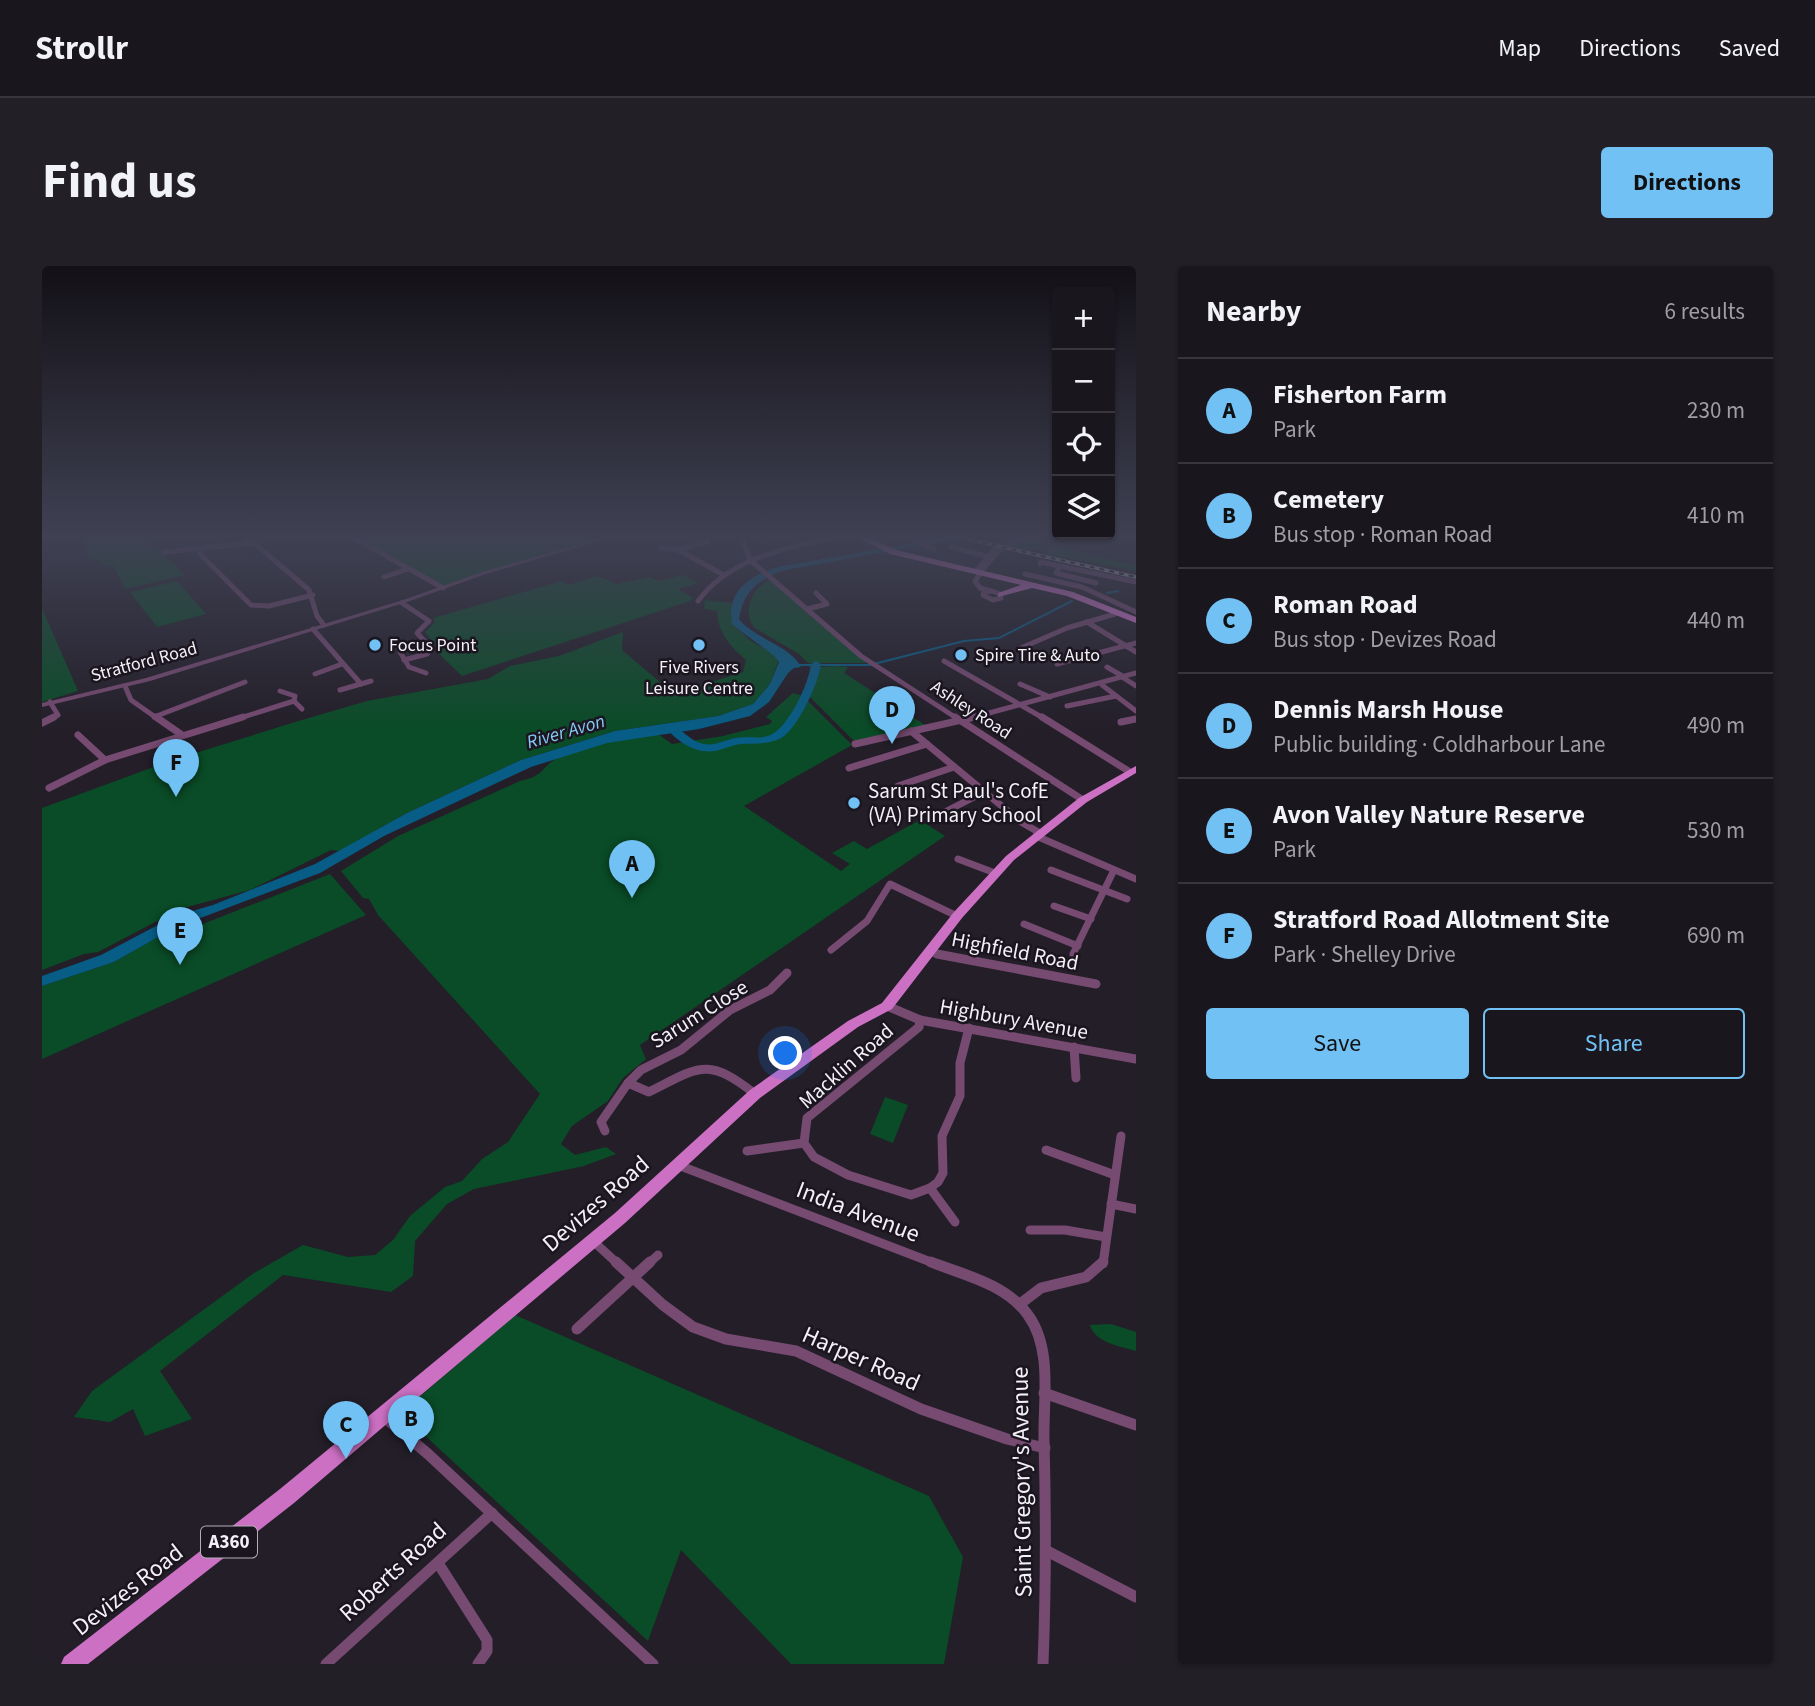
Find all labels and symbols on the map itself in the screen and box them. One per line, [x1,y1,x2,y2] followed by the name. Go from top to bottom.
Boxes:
[389,633,476,658] place label: Focus Point
[88,636,200,688] street label: Stratford Road
[367,637,383,653] marker: Focus Point
[691,637,707,653] marker: Five Rivers Leisure Centre
[975,643,1100,668] place label: Spire Tire & Auto
[953,647,969,663] marker: Spire Tire & Auto
[645,655,753,701] place label: Five Rivers Leisure Centre
[926,675,1016,745] street label: Ashley Road
[869,686,915,744] pin: D
[524,708,608,756] water label: River Avon
[153,739,199,797] pin: F
[868,776,1049,830] place label: Sarum St Paul's CofE (VA) Primary School
[846,795,862,811] marker: Sarum St Paul's CofE (VA) Primary School
[609,840,655,898] pin: A
[157,907,203,965] pin: E
[949,924,1081,978] street label: Highfield Road
[644,972,754,1056] street label: Sarum Close
[937,991,1091,1047] street label: Highbury Avenue
[792,1016,900,1116] street label: Macklin Road
[768,1036,802,1070] your location
[535,1147,657,1261] street label: Devizes Road
[791,1172,925,1252] street label: India Avenue
[796,1317,926,1401] street label: Harper Road
[1002,1366,1042,1598] street label: Saint Gregory's Avenue
[388,1395,434,1453] pin: B
[323,1401,369,1459] pin: C
[331,1514,455,1630] street label: Roberts Road
[201,1526,257,1558] road number: A360
[65,1536,191,1644] street label: Devizes Road

